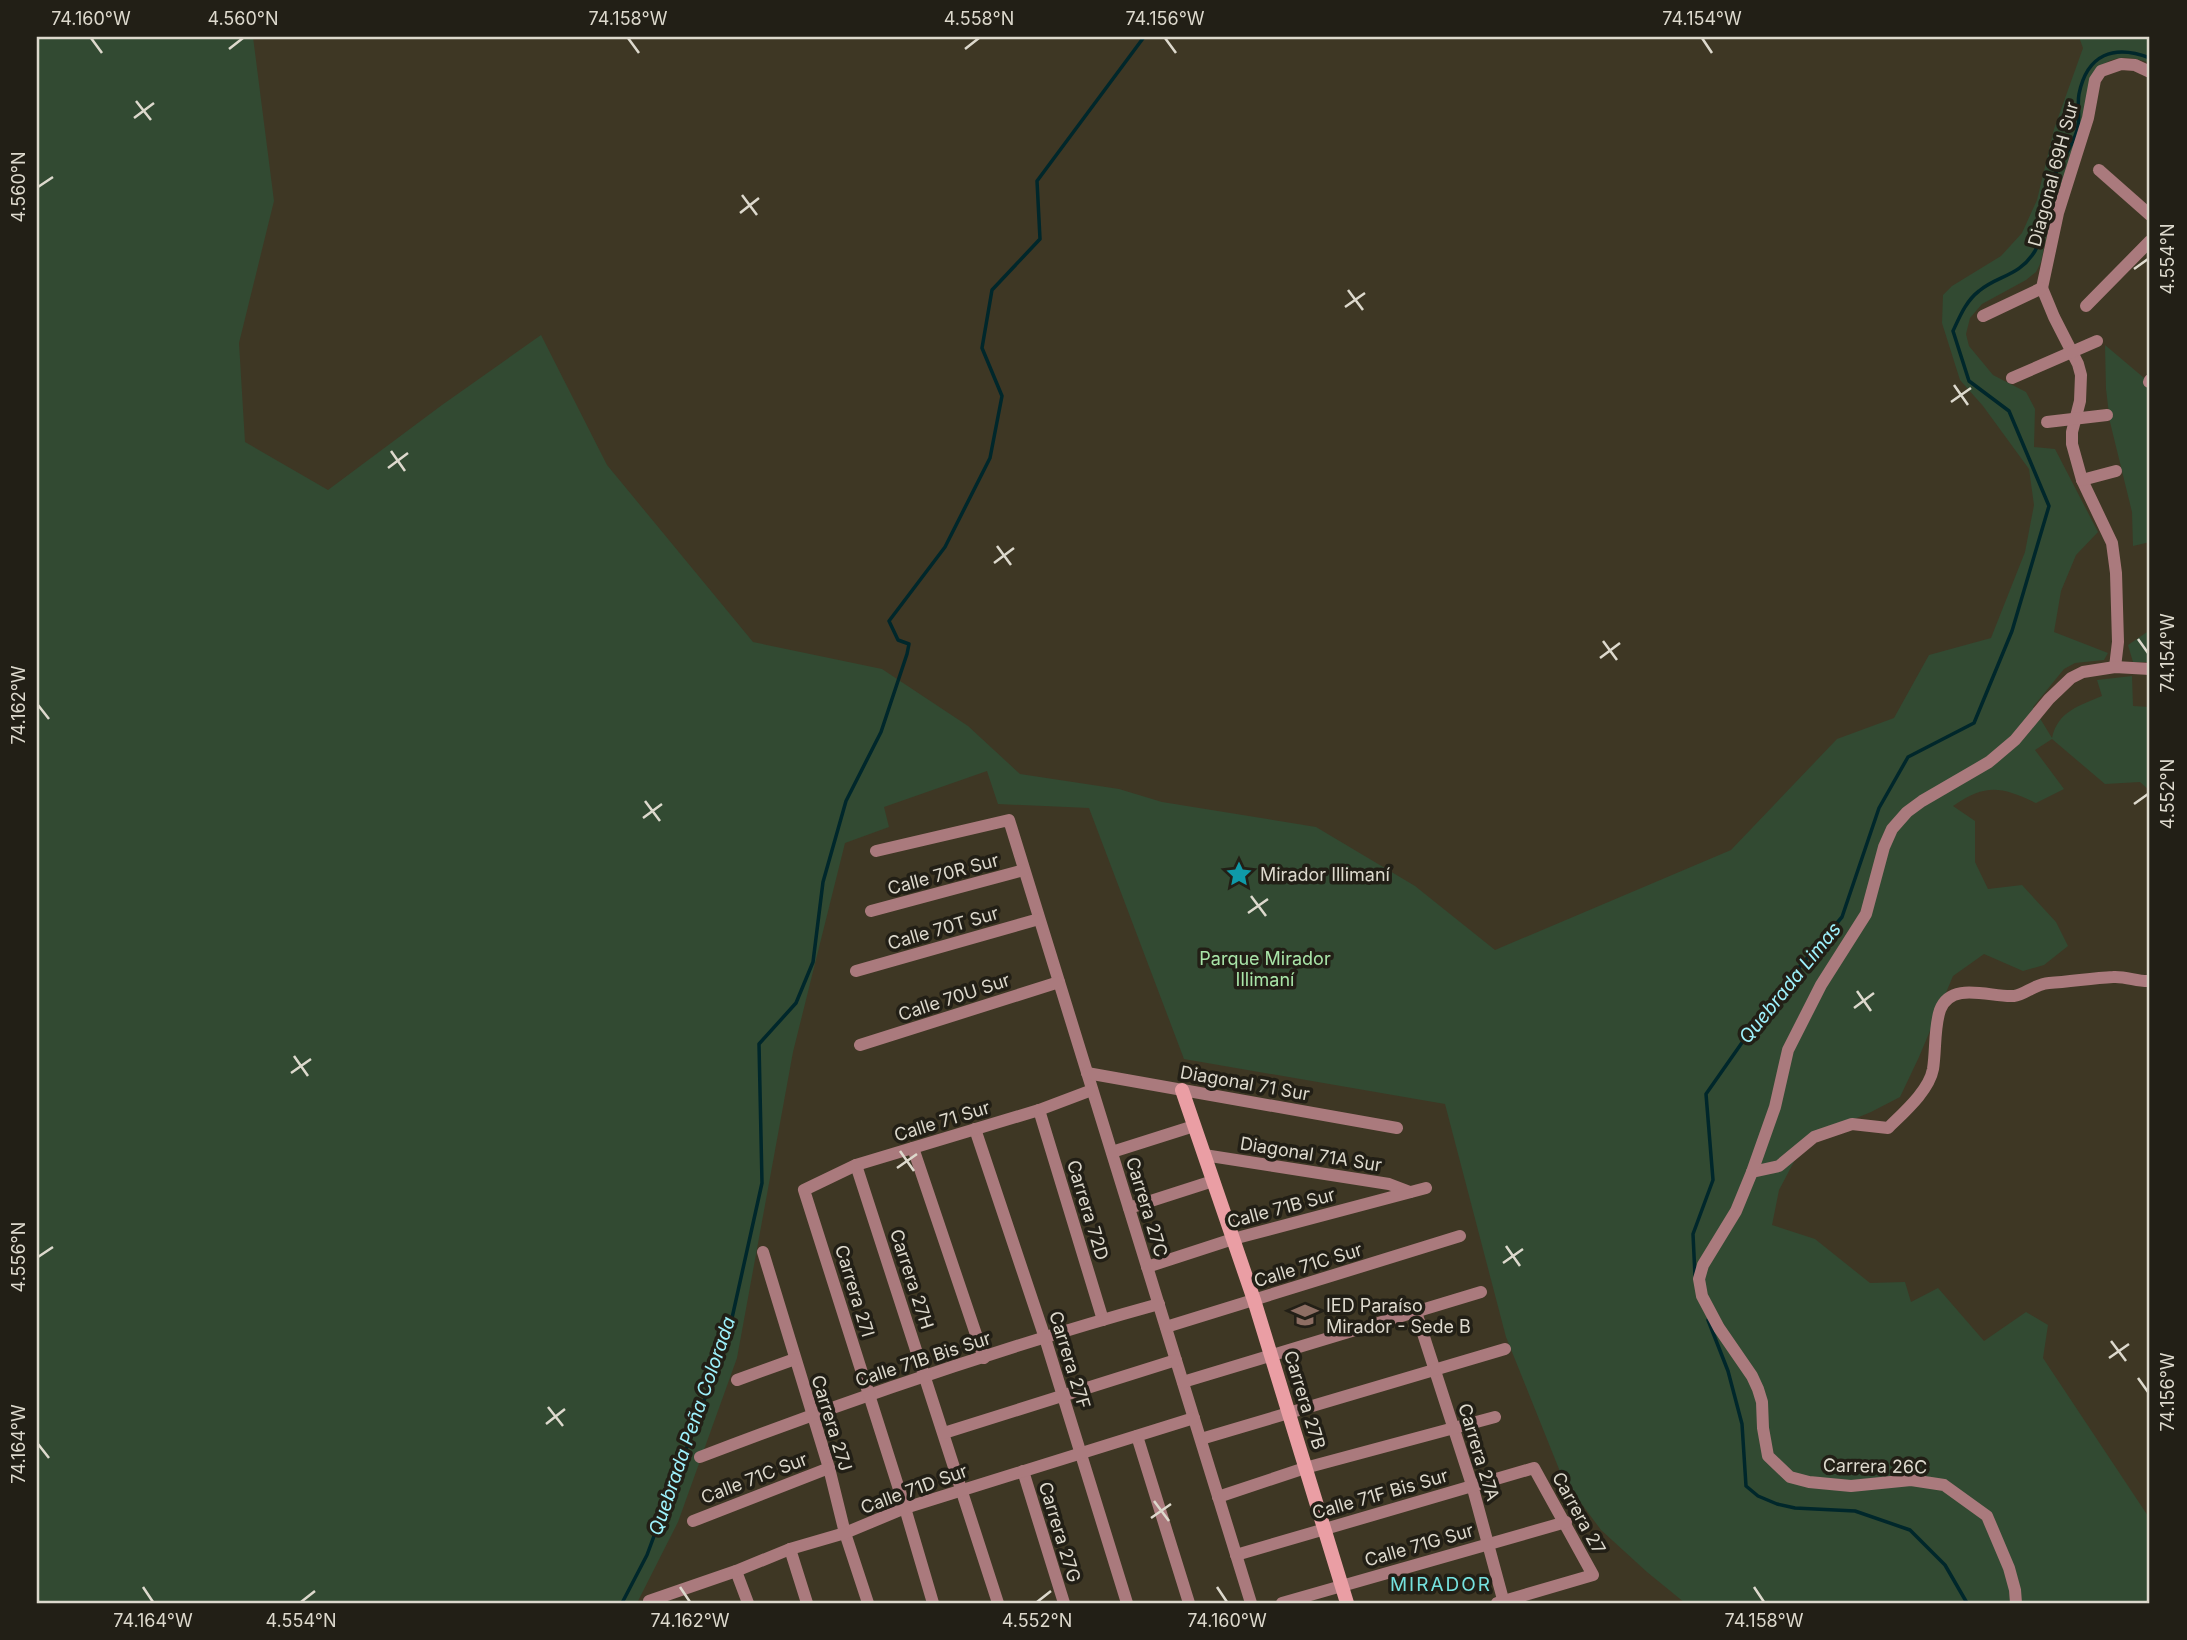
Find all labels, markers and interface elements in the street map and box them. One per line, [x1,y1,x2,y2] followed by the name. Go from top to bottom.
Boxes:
[51,8,131,29] text: 74.160°W
[207,8,279,29] text: 4.560°N
[589,8,668,29] text: 74.158°W
[944,8,1014,29] text: 4.558°N
[1125,8,1205,29] text: 74.156°W
[1662,8,1742,29] text: 74.154°W
[2024,99,2083,249] street label: Diagonal 69H Sur
[8,151,29,223] text: 4.560°N
[2157,224,2178,294] text: 4.554°N
[2157,613,2178,693] text: 74.154°W
[8,665,29,745] text: 74.162°W
[2157,759,2178,829] text: 4.552°N
[885,849,1001,899] street label: Calle 70R Sur
[1224,859,1254,889] place icon: Mirador Illimaní
[1260,864,1391,885] place label: Mirador Illimaní
[885,902,1001,954] street label: Calle 70T Sur
[1734,918,1846,1048] water label: Quebrada Limas
[1199,948,1331,990] park label: Parque Mirador Illimaní
[895,969,1013,1025] street label: Calle 70U Sur
[1179,1061,1312,1105] street label: Diagonal 71 Sur
[892,1096,993,1146] street label: Calle 71 Sur
[1239,1132,1384,1176] street label: Diagonal 71A Sur
[1122,1154,1172,1260] street label: Carrera 27C
[1063,1157,1113,1263] street label: Carrera 72D
[1225,1183,1337,1232] street label: Calle 71B Sur
[8,1222,29,1292] text: 4.556°N
[886,1226,938,1332] street label: Carrera 27H
[1251,1238,1365,1291] street label: Calle 71C Sur
[831,1242,879,1340] street label: Carrera 27I
[1326,1295,1471,1337] place label: IED Paraíso Mirador - Sede B
[1290,1300,1320,1330] school or university icon: IED Paraíso Mirador - Sede B
[1045,1309,1095,1411] street label: Carrera 27F
[644,1313,740,1538] water label: Quebrada Peña Colorada
[852,1327,994,1391] street label: Calle 71B Bis Sur
[1280,1348,1330,1452] street label: Carrera 27B
[2157,1352,2178,1432] text: 74.156°W
[807,1373,857,1473] street label: Carrera 27J
[1454,1401,1504,1503] street label: Carrera 27A
[8,1404,29,1484] text: 74.164°W
[698,1448,810,1508] street label: Calle 71C Sur
[1823,1455,1927,1477] street label: Carrera 26C
[858,1460,970,1518] street label: Calle 71D Sur
[1310,1464,1451,1523] street label: Calle 71F Bis Sur
[1548,1468,1610,1558] street label: Carrera 27
[1035,1479,1085,1585] street label: Carrera 27G
[1362,1519,1476,1571] street label: Calle 71G Sur
[1390,1573,1492,1596] district label: MIRADOR
[113,1610,193,1631] text: 74.164°W
[266,1610,336,1631] text: 4.554°N
[650,1610,730,1631] text: 74.162°W
[1002,1610,1072,1631] text: 4.552°N
[1187,1610,1267,1631] text: 74.160°W
[1725,1610,1804,1631] text: 74.158°W

